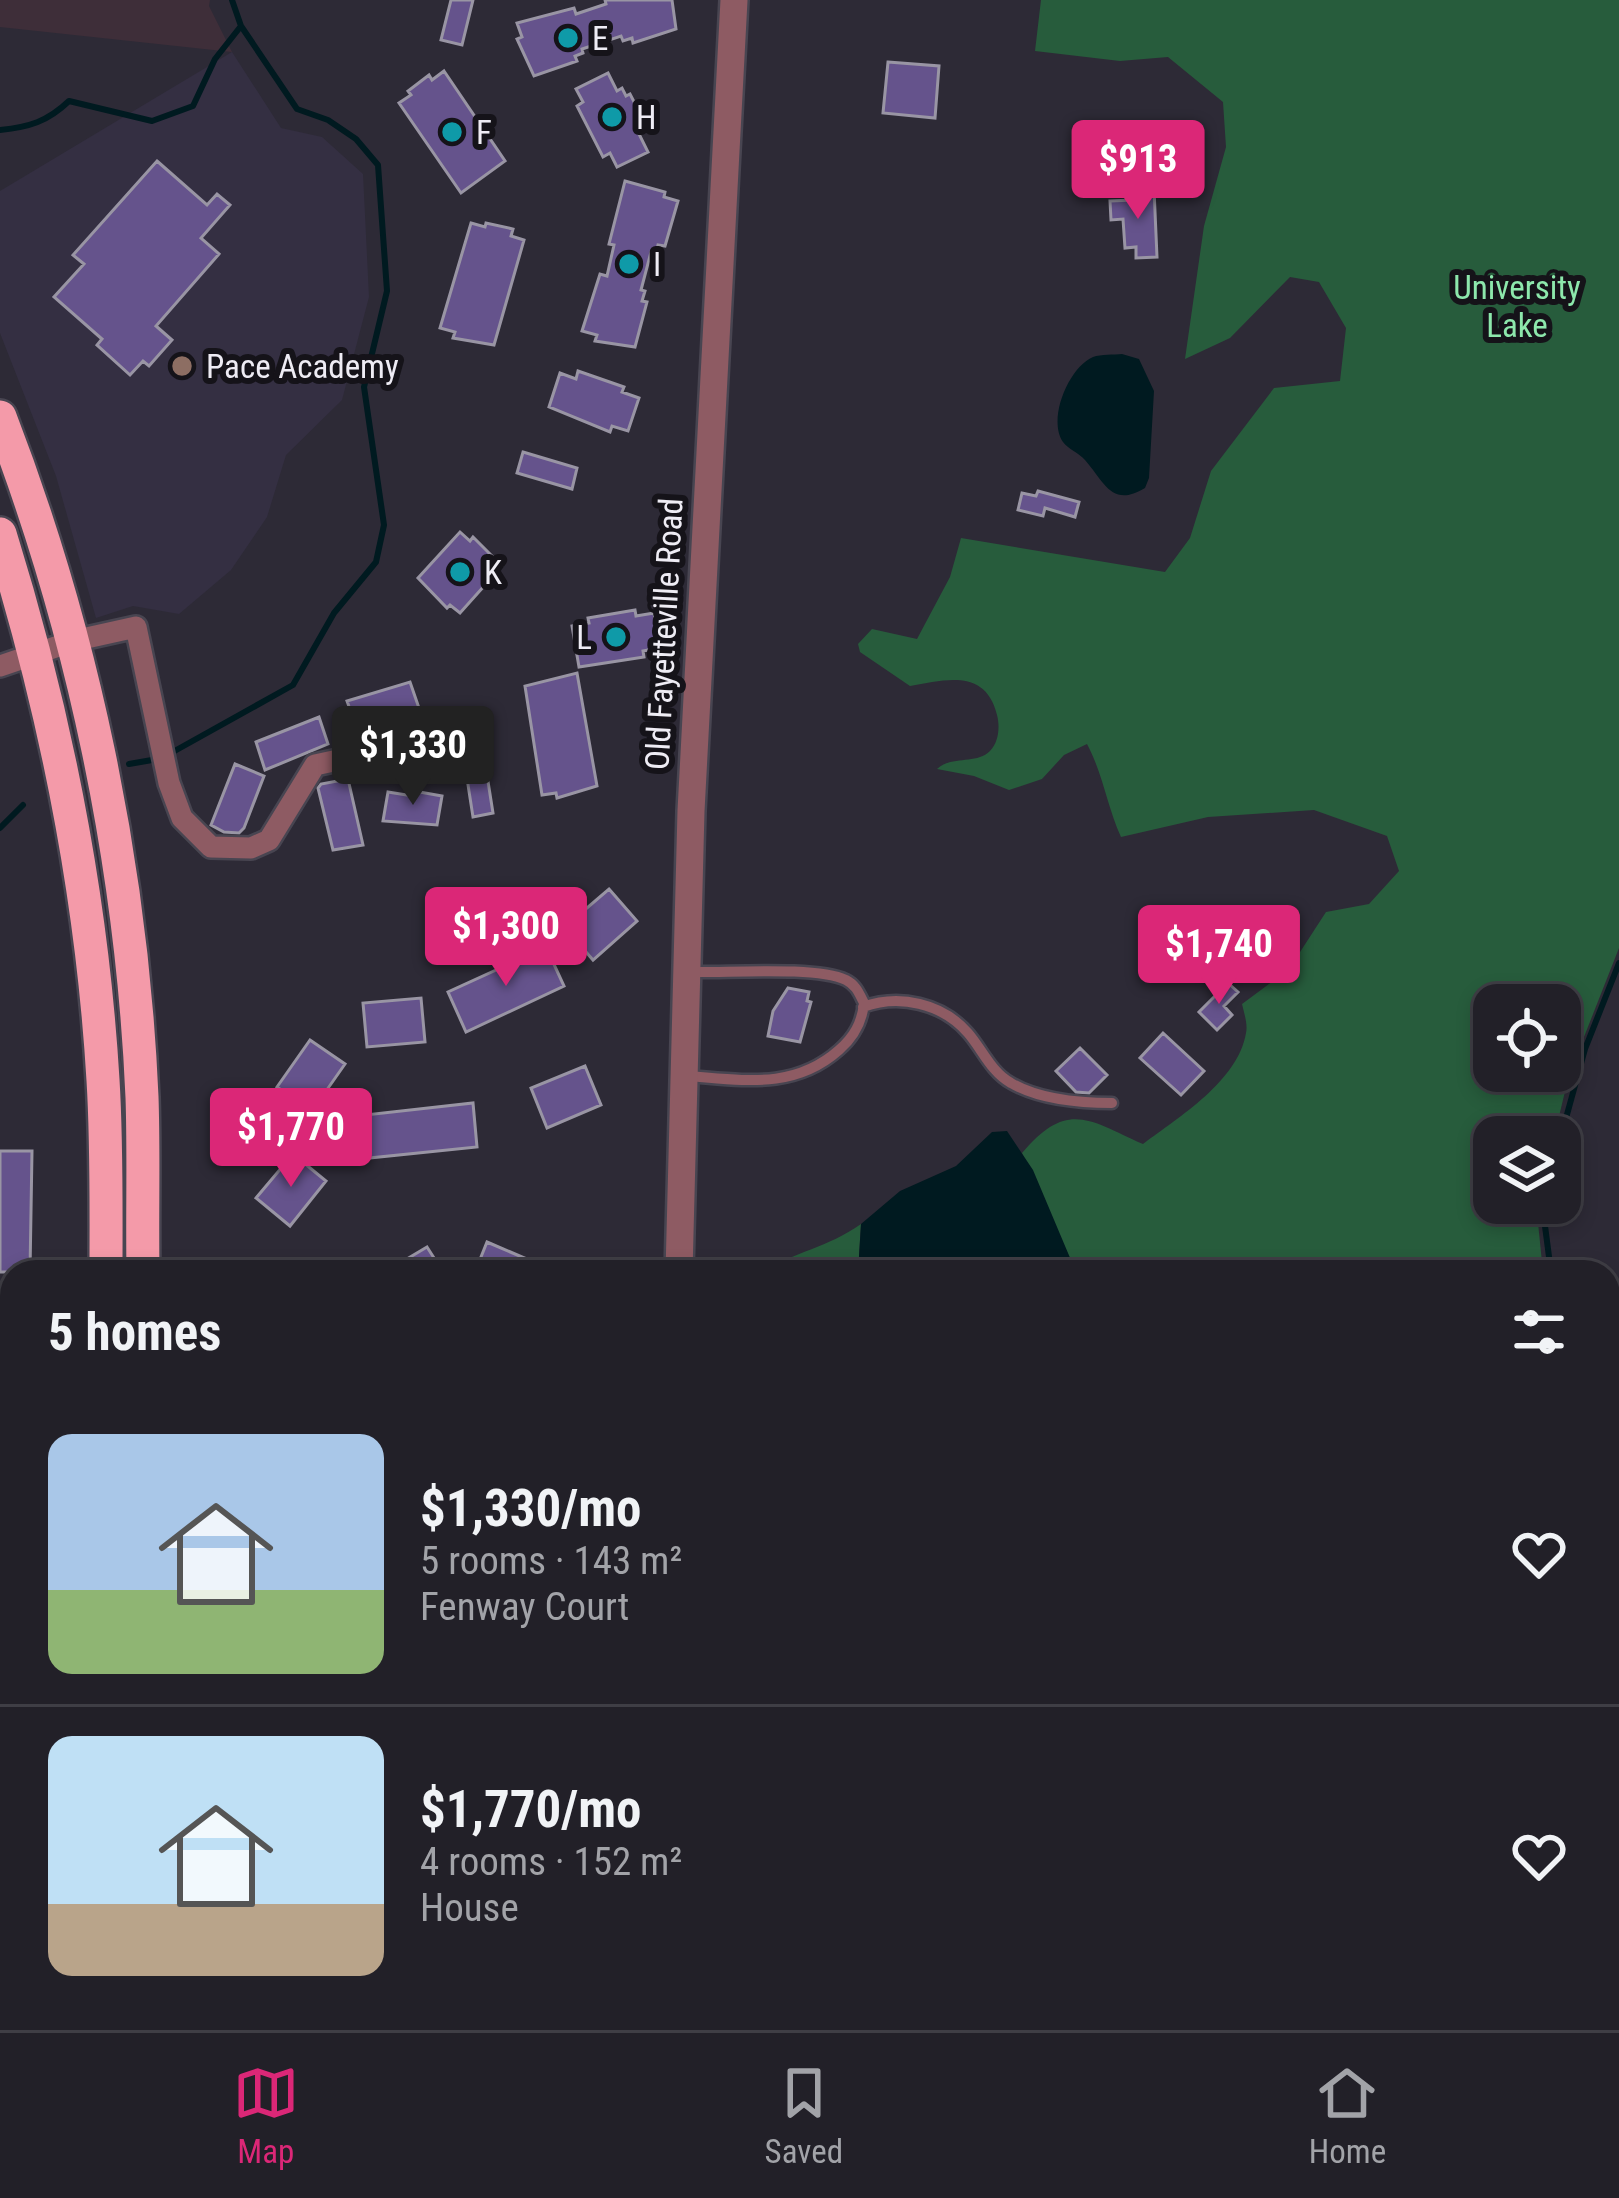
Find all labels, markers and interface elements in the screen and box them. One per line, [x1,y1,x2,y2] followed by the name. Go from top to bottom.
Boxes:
[592,19,608,58] place label: E
[555,25,581,51] marker: E
[636,98,656,137] place label: H
[599,104,625,130] marker: H
[476,113,492,152] place label: F
[439,119,465,145] marker: F
[1067,120,1209,222] pin: $913
[1099,136,1177,182] text: $913
[653,245,661,284] place label: I
[616,251,642,277] marker: I
[1453,268,1581,345] park label: University Lake
[206,347,399,386] place label: Pace Academy
[169,353,195,379] marker: Pace Academy
[637,497,691,771] street label: Old Fayetteville Road
[484,553,502,592] place label: K
[447,559,473,585] marker: K
[576,618,592,657] place label: L
[603,624,629,650] marker: L
[315,706,511,808] pin: $1,330
[359,722,467,768] text: $1,330
[408,887,604,989] pin: $1,300
[452,903,560,949] text: $1,300
[1121,905,1317,1007] pin: $1,740
[1165,921,1273,967] text: $1,740
[1473,984,1581,1224] map controls
[1473,984,1581,1092] button: locate
[193,1088,389,1190] pin: $1,770
[237,1104,345,1150] text: $1,770
[1473,1116,1581,1224] button: layers
[1506,1299,1572,1365] icon: filters
[48,1303,221,1362] text: 5 homes
[420,1479,641,1538] text: $1,330/mo
[144,1482,288,1626] icon: home
[1506,1521,1572,1587] icon: heart
[420,1538,682,1584] text: 5 rooms · 143 m²
[420,1584,629,1630] text: Fenway Court
[420,1780,641,1839] text: $1,770/mo
[144,1784,288,1928] icon: home
[1506,1823,1572,1889] icon: heart
[420,1839,682,1885] text: 4 rooms · 152 m²
[420,1885,519,1931] text: House
[233,2060,299,2171] tab: Map
[765,2060,843,2171] tab: Saved
[1309,2060,1386,2171] tab: Home

